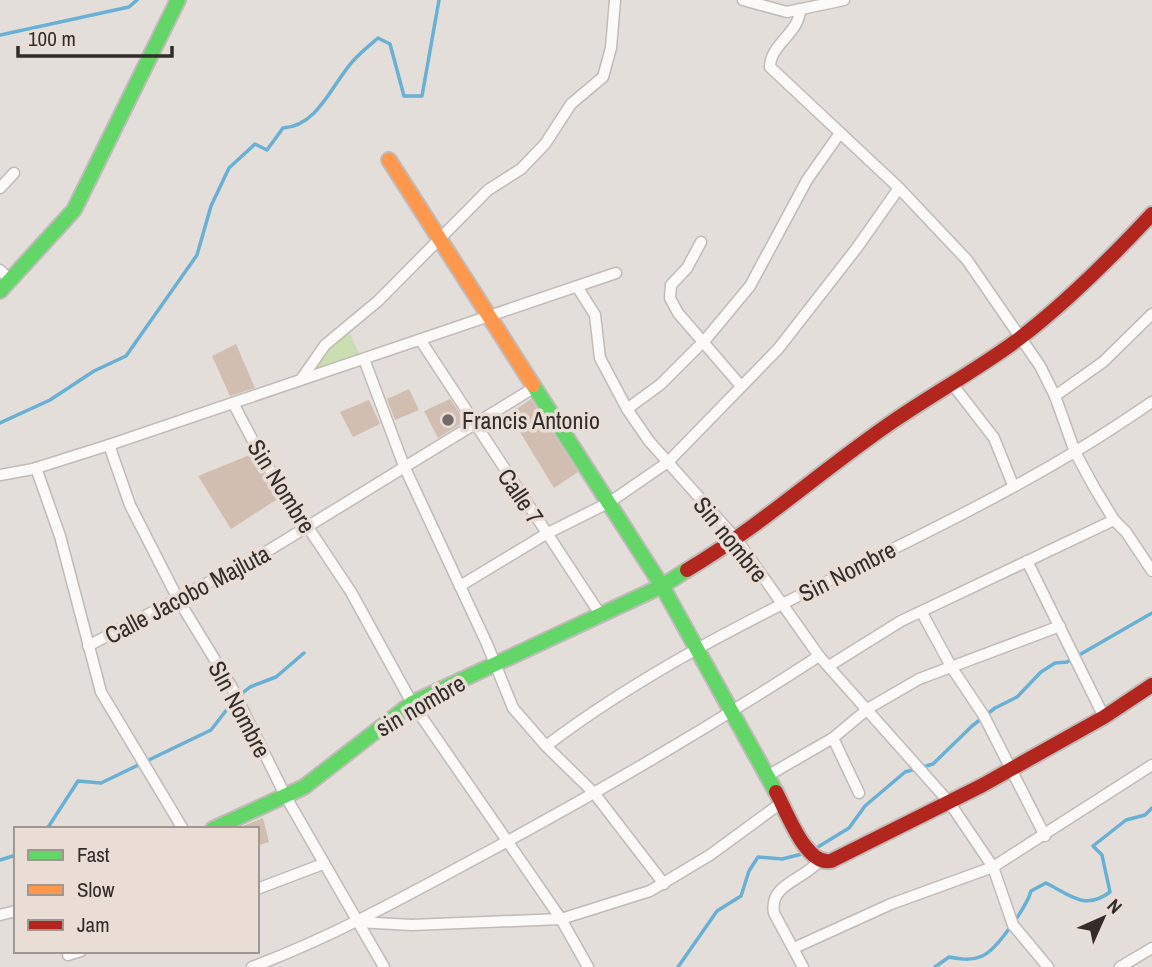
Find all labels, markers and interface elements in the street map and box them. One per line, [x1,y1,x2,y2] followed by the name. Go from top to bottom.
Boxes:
[18,14,172,58] scale bar
[28,24,76,53] text: 100 m
[462,404,600,436] place label: Francis Antonio
[440,412,456,428] marker: Francis Antonio
[241,433,323,539] street label: Sin Nombre
[491,462,551,530] street label: Calle 7
[687,489,775,589] street label: Sin nombre
[793,533,901,609] street label: Sin Nombre
[99,537,275,651] street label: Calle Jacobo Majluta
[201,655,279,763] street label: SIn Nombre
[369,667,471,743] street label: sin nombre
[14,827,259,953] legend
[77,840,110,869] text: Fast
[77,875,115,904] text: Slow
[1068,883,1138,953] north arrow
[1102,893,1128,919] text: N
[77,910,110,939] text: Jam

